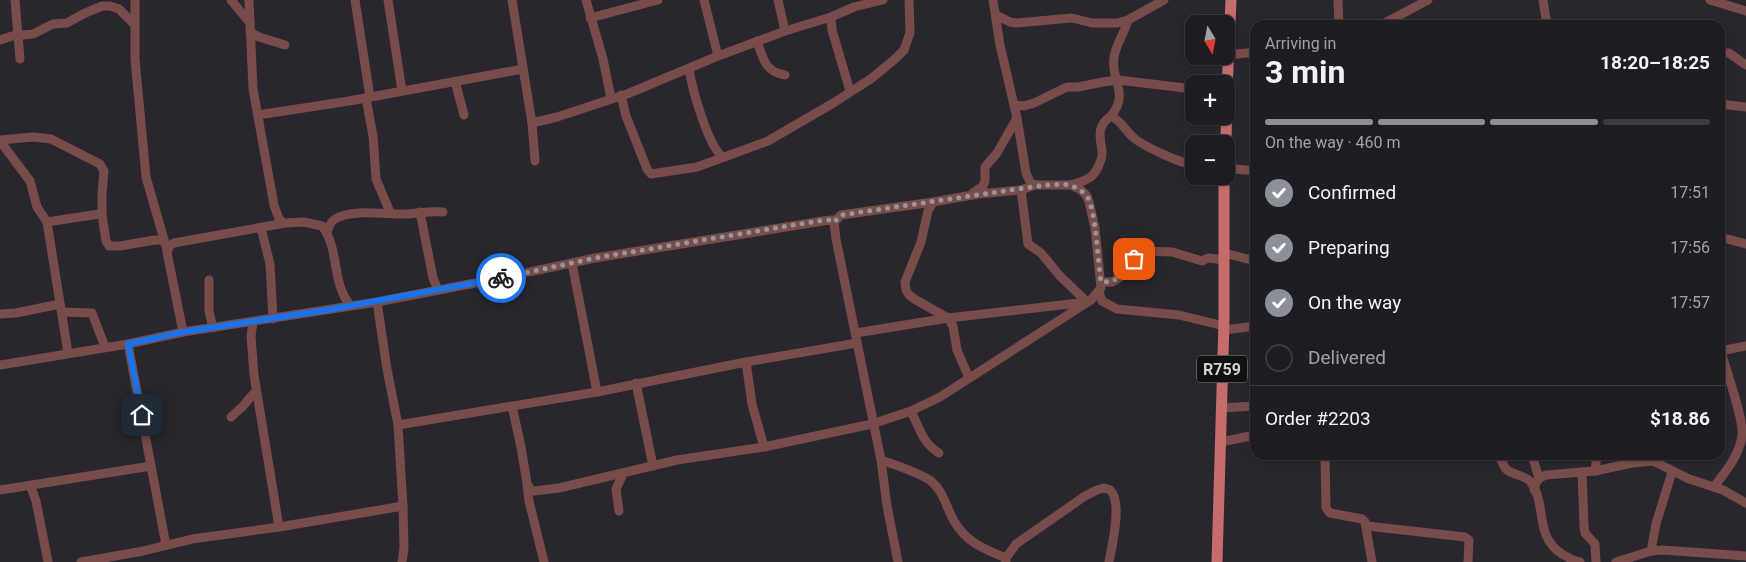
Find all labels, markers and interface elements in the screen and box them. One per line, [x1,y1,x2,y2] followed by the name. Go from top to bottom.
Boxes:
[1185,15,1235,65] north arrow
[1185,15,1235,185] map controls
[1265,34,1336,53] text: Arriving in
[1600,51,1710,74] text: 18:20–18:25
[1265,53,1345,91] text: 3 min
[1185,75,1235,125] button: +
[1265,133,1401,152] text: On the way · 460 m
[1185,135,1235,185] button: −
[1265,179,1293,207] icon: check
[1308,181,1396,204] text: Confirmed
[1670,183,1710,202] text: 17:51
[1265,234,1293,262] icon: check
[1308,236,1390,259] text: Preparing
[1113,238,1155,280] pin
[1670,238,1710,257] text: 17:56
[1120,245,1148,273] icon: bag
[476,253,526,303] courier
[487,264,515,292] icon: bike
[1265,289,1293,317] icon: check
[1308,291,1401,314] text: On the way
[1670,293,1710,312] text: 17:57
[1308,346,1386,369] text: Delivered
[1197,356,1247,382] road number: R759
[121,394,163,436] pin
[128,401,156,429] icon: home
[1265,407,1371,430] text: Order #2203
[1650,407,1710,430] text: $18.86

